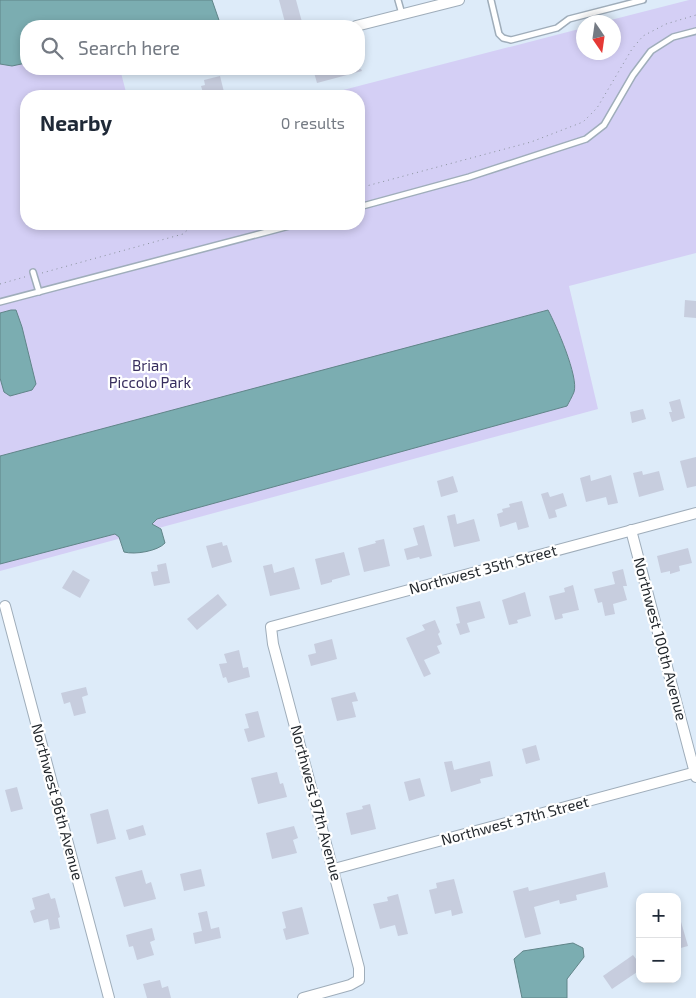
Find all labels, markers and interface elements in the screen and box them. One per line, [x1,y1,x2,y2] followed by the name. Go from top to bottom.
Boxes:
[576,15,621,60] north arrow
[20,20,365,75] search box
[38,34,66,62] icon: search
[78,36,180,59] text: Search here
[40,110,112,135] text: Nearby
[281,113,345,132] text: 0 results
[109,356,192,391] park label: Brian Piccolo Park
[407,541,559,597] street label: Northwest 35th Street
[630,555,691,722] street label: Northwest 100th Avenue
[28,721,88,882] street label: Northwest 96th Avenue
[287,723,346,883] street label: Northwest 97th Avenue
[439,792,591,848] street label: Northwest 37th Street
[636,893,681,983] map controls
[636,893,681,938] button: +
[636,938,681,983] button: −

